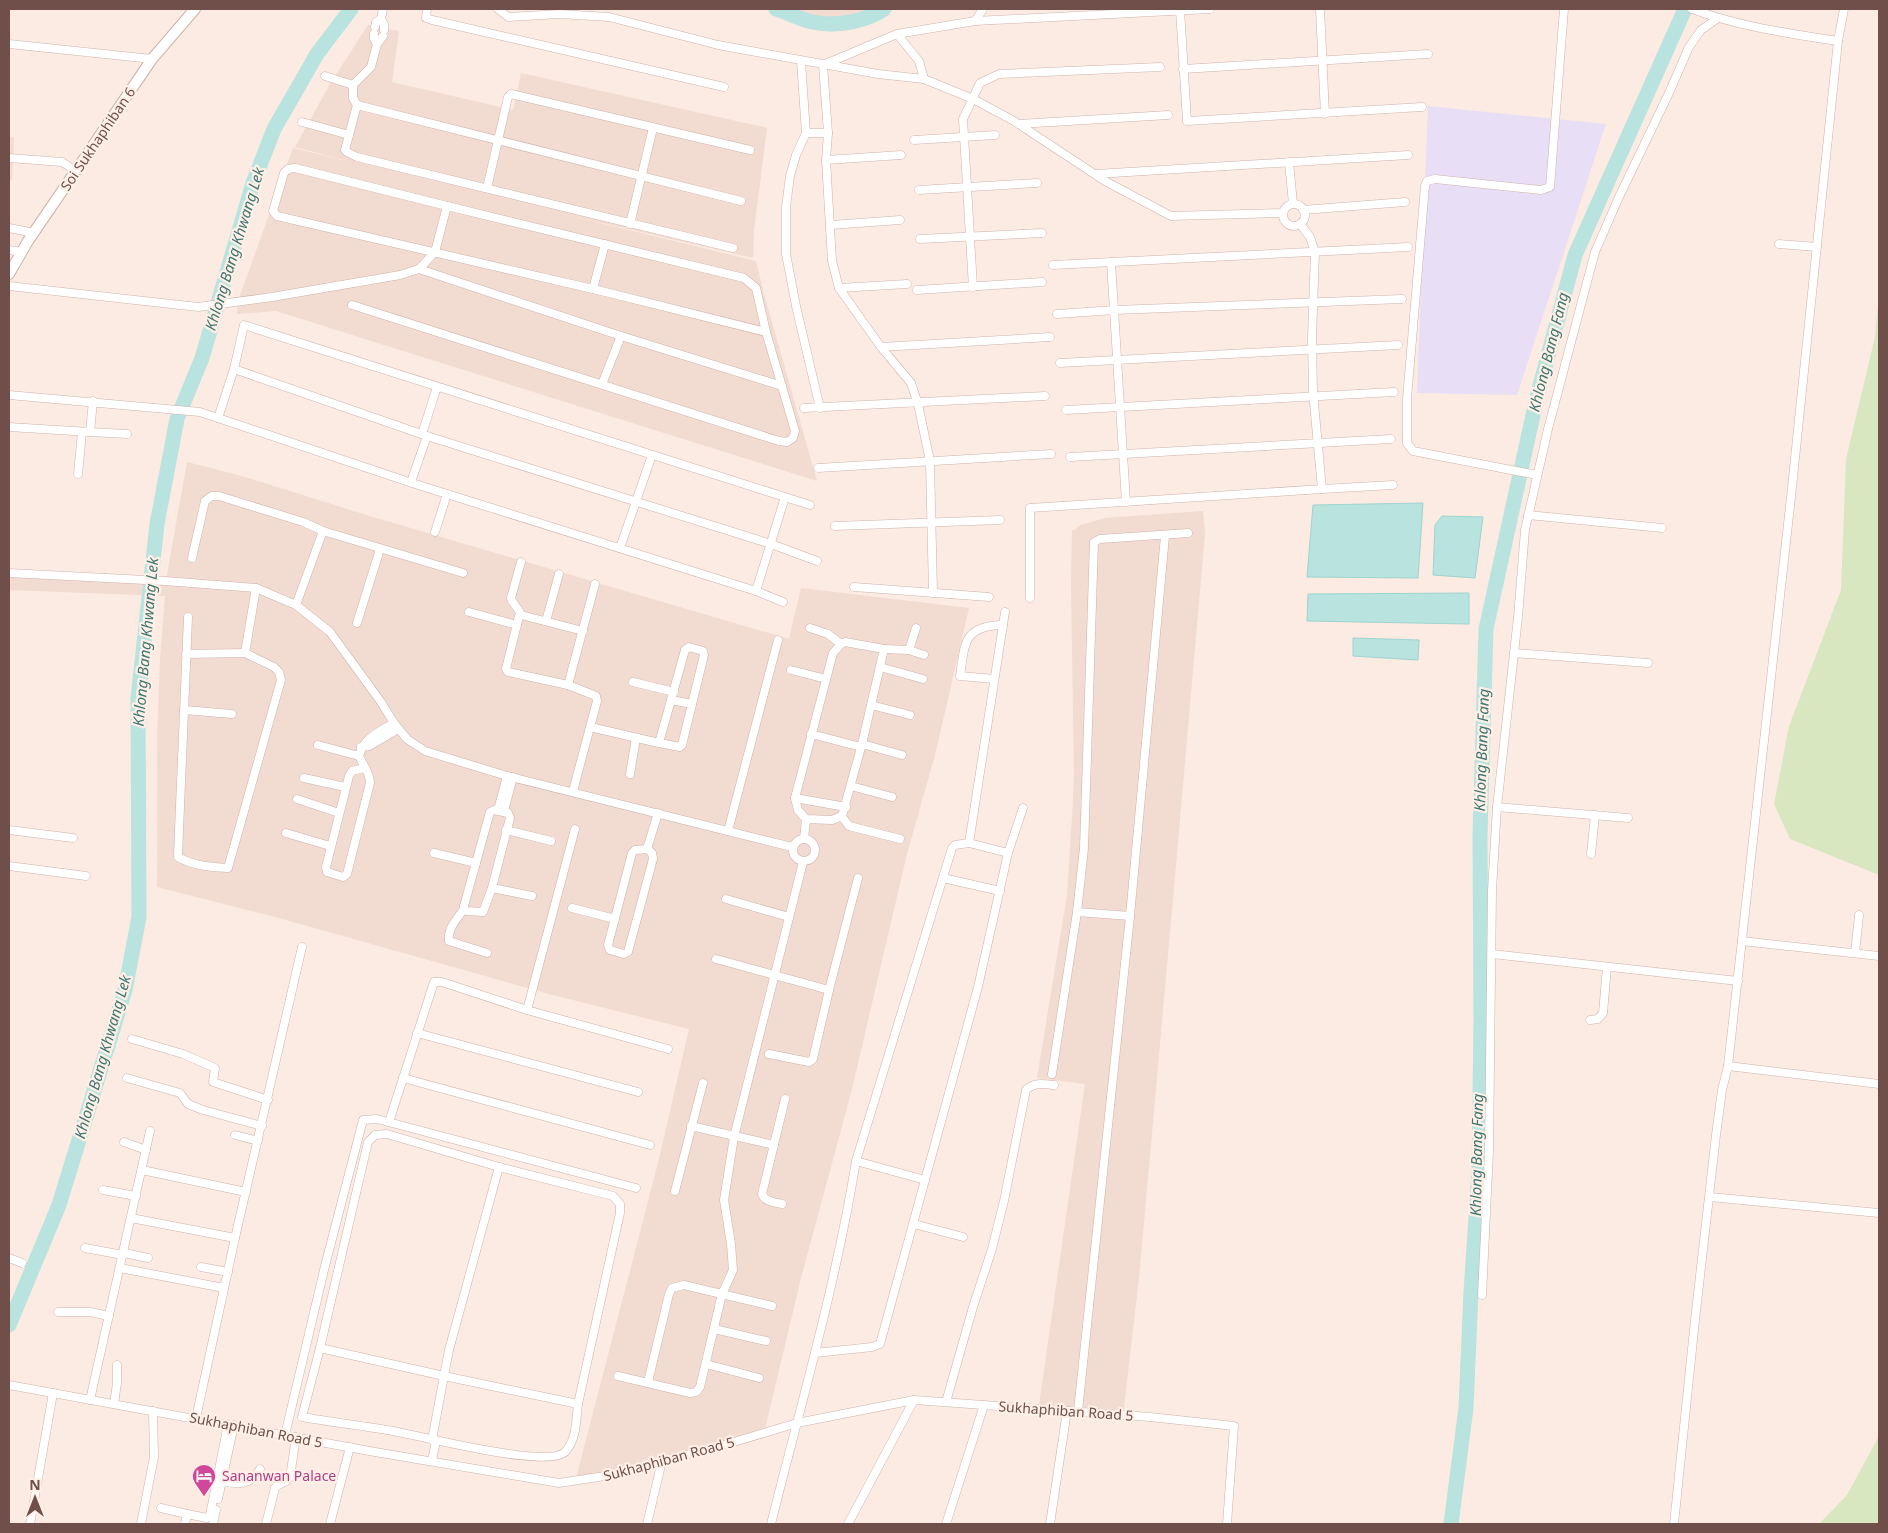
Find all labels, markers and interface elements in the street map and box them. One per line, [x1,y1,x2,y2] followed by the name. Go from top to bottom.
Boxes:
[56,83,139,194] street label: Soi Sukhaphiban 6
[200,164,269,333] water label: Khlong Bang Khwang Lek
[1524,290,1573,414] water label: Khlong Bang Fang
[128,556,162,727] water label: Khlong Bang Khwang Lek
[1469,688,1493,812] water label: Khlong Bang Fang
[69,972,135,1141] water label: Khlong Bang Khwang Lek
[1465,1093,1487,1216] water label: Khlong Bang Fang
[998,1396,1134,1425] street label: Sukhaphiban Road 5
[188,1407,324,1452] street label: Sukhaphiban Road 5
[601,1432,737,1485] street label: Sukhaphiban Road 5
[191,1463,217,1497] hotel icon: Sananwan Palace
[222,1466,336,1485] place label: Sananwan Palace
[10,1473,60,1523] north arrow
[29,1475,41,1494] text: N

